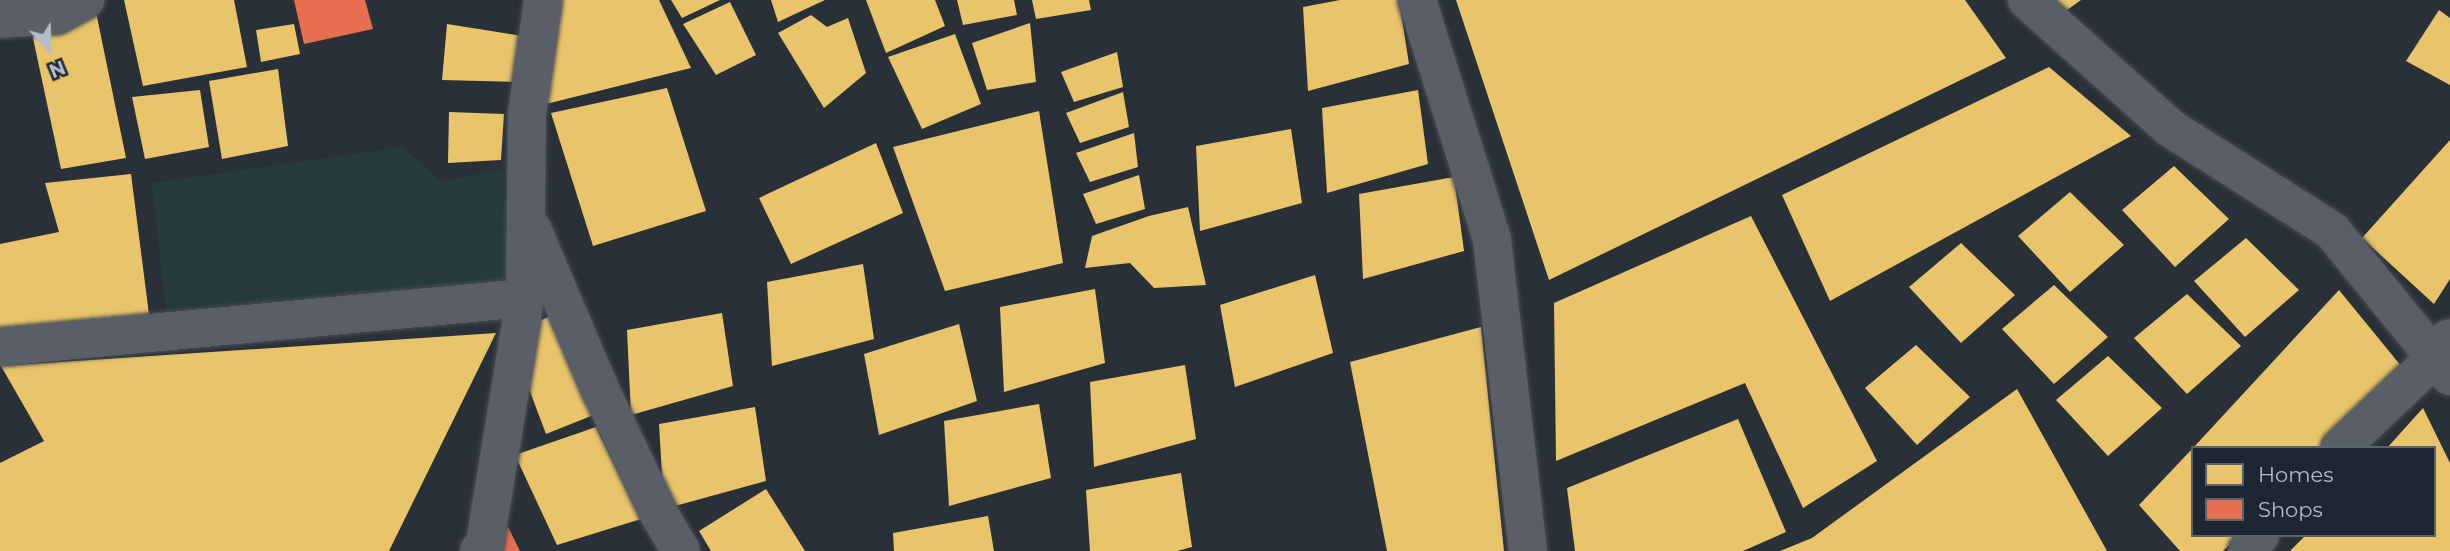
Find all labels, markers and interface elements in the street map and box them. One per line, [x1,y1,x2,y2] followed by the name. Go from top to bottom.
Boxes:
[14,14,84,84] north arrow
[46,55,68,82] text: N
[2191,446,2436,537] legend
[2258,462,2333,487] text: Homes
[2258,497,2323,522] text: Shops

